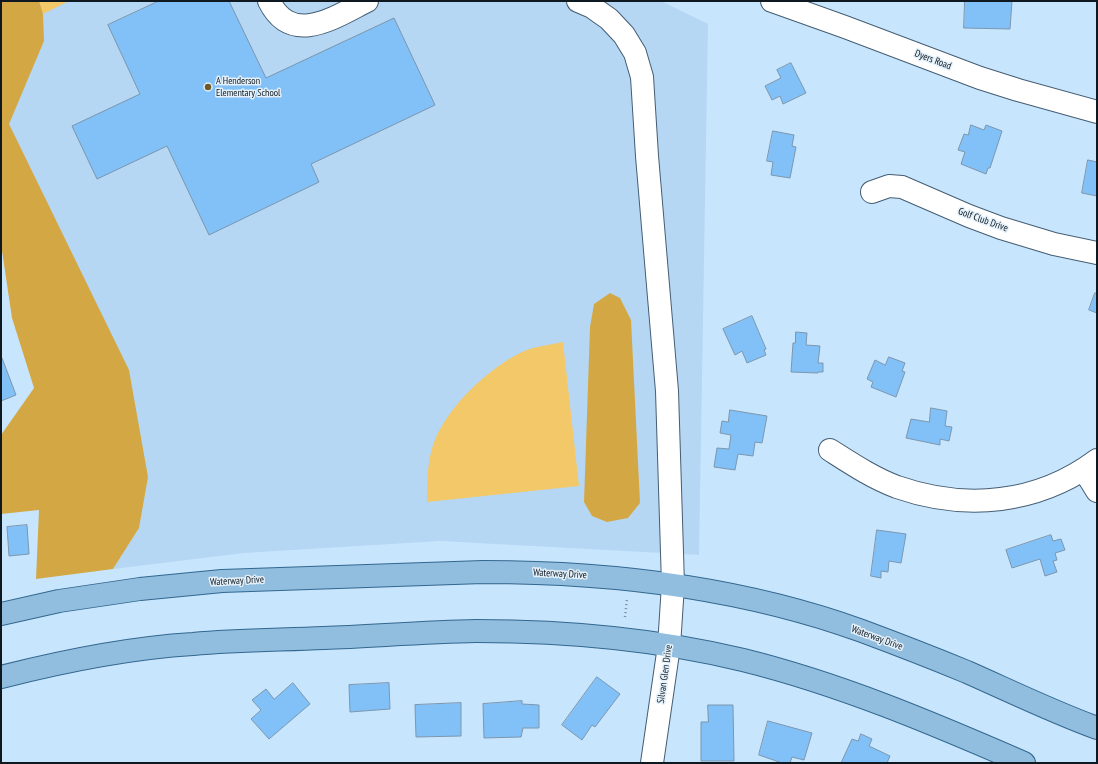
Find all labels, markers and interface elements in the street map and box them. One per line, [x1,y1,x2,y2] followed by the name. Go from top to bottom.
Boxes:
[913,48,953,72] street label: Dyers Road
[216,75,280,98] place label: A Henderson Elementary School
[203,82,213,92] marker: A Henderson Elementary School
[956,205,1010,235] street label: Golf Club Drive
[533,567,587,581] street label: Waterway Drive
[210,574,264,588] street label: Waterway Drive
[850,623,904,653] street label: Waterway Drive
[655,644,675,704] street label: Silvan Glen Drive

